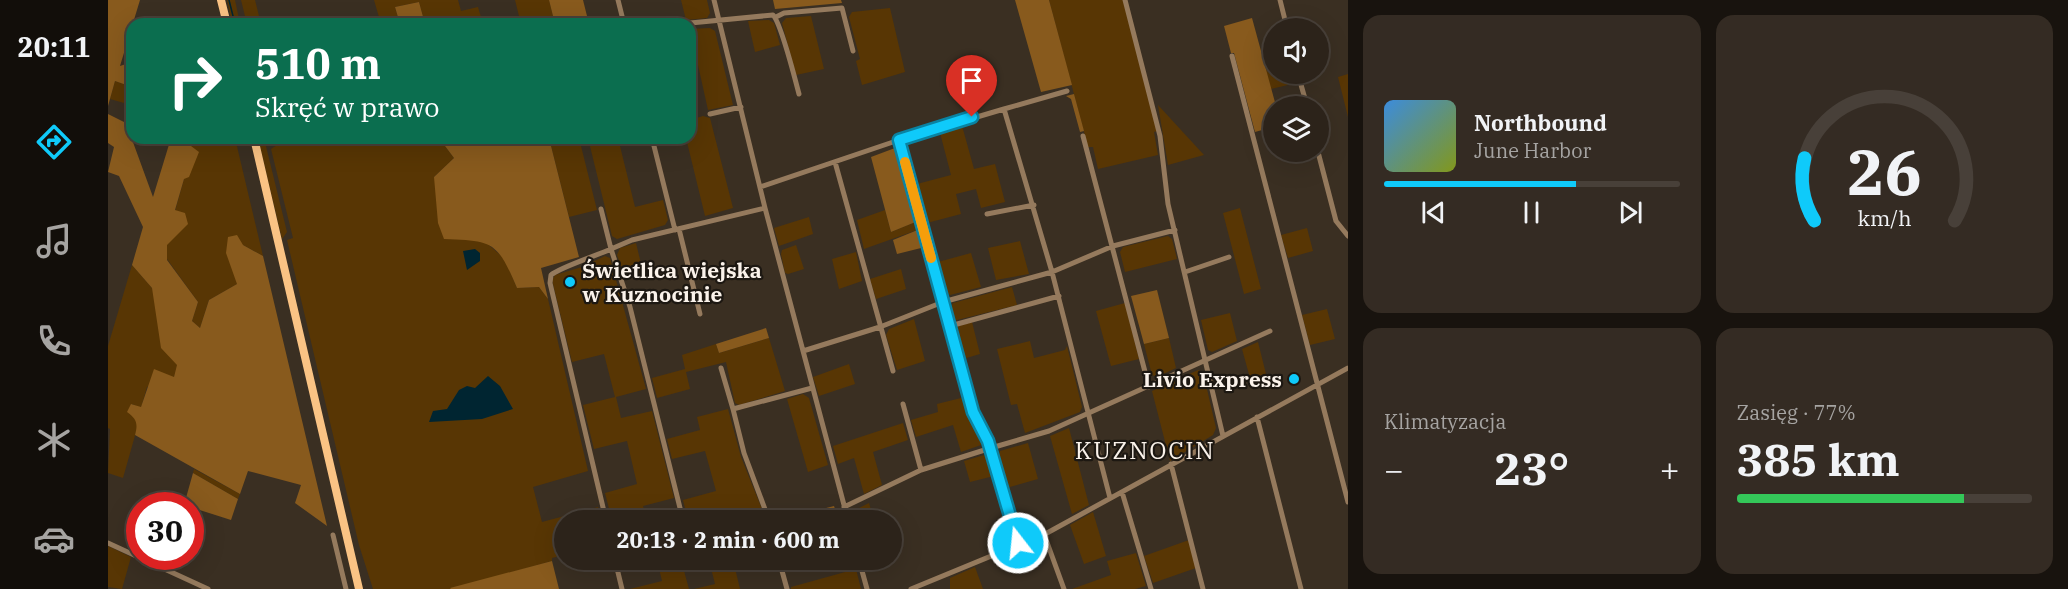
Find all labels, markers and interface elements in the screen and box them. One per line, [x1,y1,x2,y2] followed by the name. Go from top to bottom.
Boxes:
[1263,18,1329,162] map controls
[1263,18,1329,84] button: sound
[18,29,90,64] text: 20:11
[255,36,381,91] text: 510 m
[156,42,234,120] icon: right
[946,55,997,117] pin
[955,64,988,97] icon: arrive
[255,89,440,124] text: Skręć w prawo
[1263,96,1329,162] button: layers
[1474,108,1607,137] text: Northbound
[33,121,75,163] icon: directions
[1847,131,1922,212] text: 26
[1474,137,1591,164] text: June Harbor
[1417,196,1450,229] icon: previous
[1515,196,1548,229] icon: pause
[1614,196,1647,229] icon: next
[1857,205,1911,233] text: km/h
[33,220,75,262] icon: music
[582,256,762,308] place label: Świetlica wiejska w Kuznocinie
[563,275,577,289] marker: Świetlica wiejska w Kuznocinie
[33,320,75,362] icon: phone
[1143,365,1282,393] place label: Livio Express
[1287,372,1301,386] marker: Livio Express
[1737,399,1856,426] text: Zasięg · 77%
[1384,408,1506,435] text: Klimatyzacja
[33,419,75,461] icon: climate
[1737,430,1900,488] text: 385 km
[1075,434,1215,466] district label: KUZNOCIN
[1494,439,1569,497] text: 23°
[1384,448,1404,491] text: −
[1660,448,1680,491] text: +
[126,492,204,570] speed limit sign: 30
[986,511,1050,575] position arrow
[33,518,75,560] icon: car
[616,525,840,554] text: 20:13 · 2 min · 600 m

